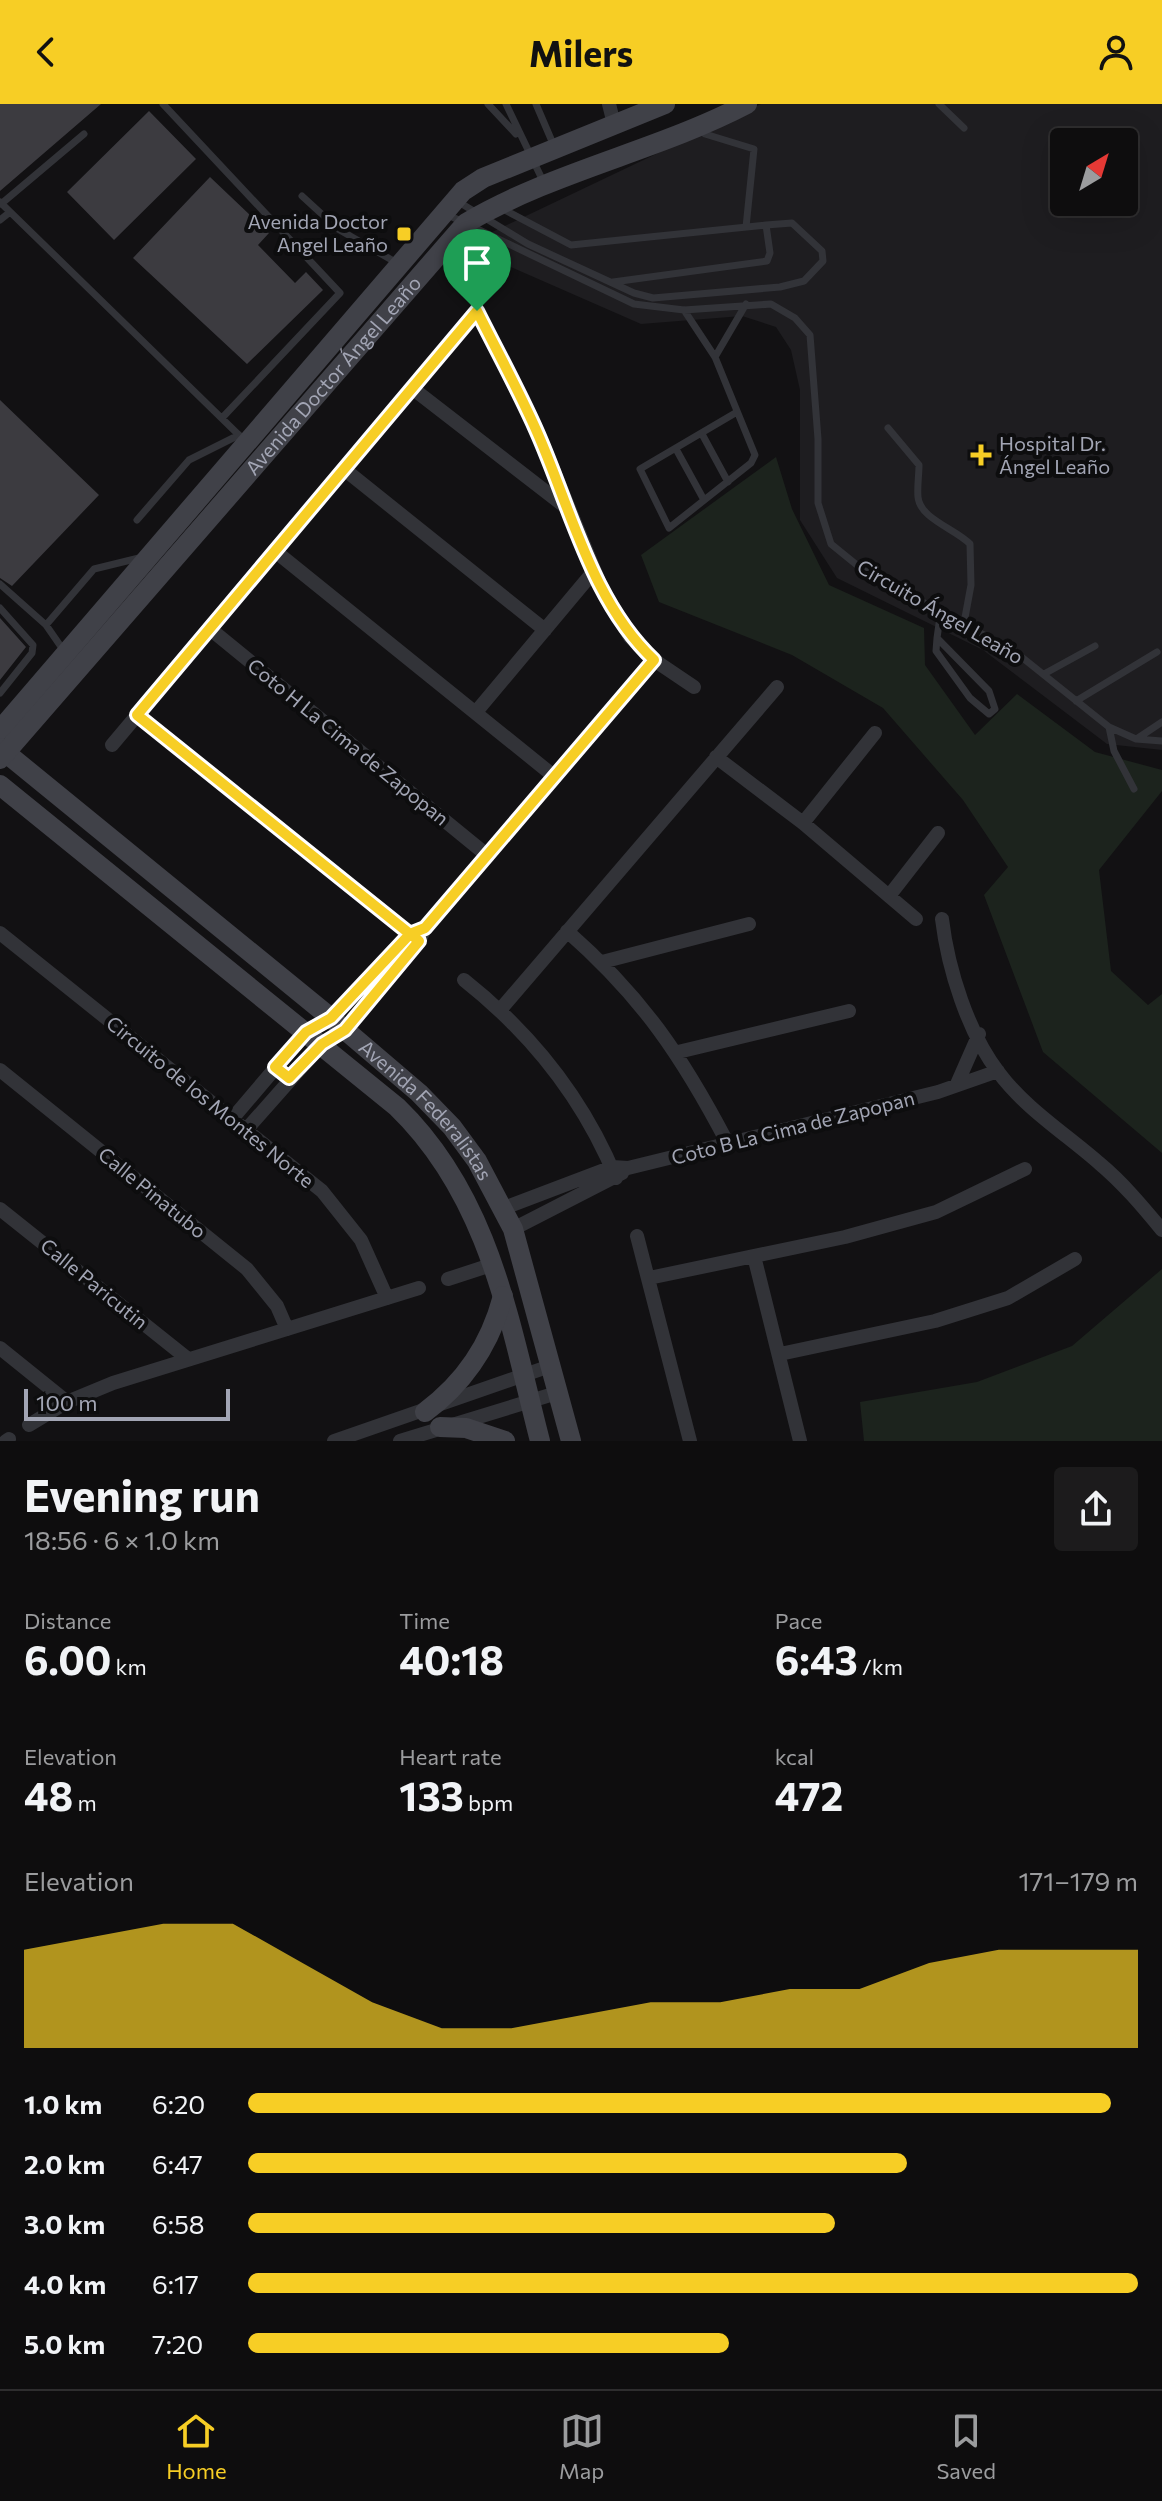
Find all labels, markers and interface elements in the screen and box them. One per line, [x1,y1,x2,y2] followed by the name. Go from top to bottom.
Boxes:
[24,30,68,74] icon: back
[529,30,633,74] text: Milers
[1094,30,1138,74] icon: person
[1050,128,1138,216] north arrow
[1050,128,1138,216] map controls
[248,209,388,256] place label: Avenida Doctor Angel Leaño
[395,225,413,243] marker: Avenida Doctor Angel Leaño
[443,229,511,311] pin
[455,241,499,285] icon: arrive
[240,271,426,479] street label: Avenida Doctor Ángel Leaño
[999,431,1110,478] place label: Hospital Dr. Ángel Leaño
[970,444,992,466] marker: Hospital Dr. Ángel Leaño
[853,554,1028,668] street label: Circuito Ángel Leaño
[243,653,454,830] street label: Coto H La Cima de Zapopan
[102,1010,319,1192] street label: Circuito de los Montes Norte
[355,1034,498,1184] street label: Avenida Federalistas
[669,1085,917,1169] street label: Coto B La Cima de Zapopan
[94,1142,211,1243] street label: Calle Pinatubo
[36,1233,153,1334] street label: Calle Paricutin
[24,1385,230,1421] scale bar
[36,1389,98,1416] text: 100 m
[24,1467,260,1521] text: Evening run
[1054,1467,1138,1551] button: share
[24,1524,220,1555] text: 18:56 · 6 × 1.0 km
[24,1607,111,1634] text: Distance
[399,1607,450,1634] text: Time
[775,1607,822,1634] text: Pace
[24,1634,111,1683] text: 6.00
[399,1634,504,1683] text: 40:18
[775,1634,858,1683] text: 6:43
[111,1653,147,1680] text: km
[858,1653,903,1680] text: /km
[24,1743,117,1770] text: Elevation
[399,1743,502,1770] text: Heart rate
[775,1743,814,1770] text: kcal
[24,1770,73,1819] text: 48
[399,1770,464,1819] text: 133
[775,1770,843,1819] text: 472
[73,1789,97,1816] text: m
[464,1789,513,1816] text: bpm
[24,1865,134,1896] text: Elevation
[1019,1865,1138,1896] text: 171–179 m
[24,2088,102,2119] text: 1.0 km
[152,2088,205,2119] text: 6:20
[24,2148,105,2179] text: 2.0 km
[152,2148,203,2179] text: 6:47
[24,2208,105,2239] text: 3.0 km
[152,2208,205,2239] text: 6:58
[24,2268,106,2299] text: 4.0 km
[152,2268,199,2299] text: 6:17
[24,2328,105,2359] text: 5.0 km
[152,2328,203,2359] text: 7:20
[166,2409,227,2484] tab: Home
[559,2409,604,2484] tab: Map
[936,2409,996,2484] tab: Saved

